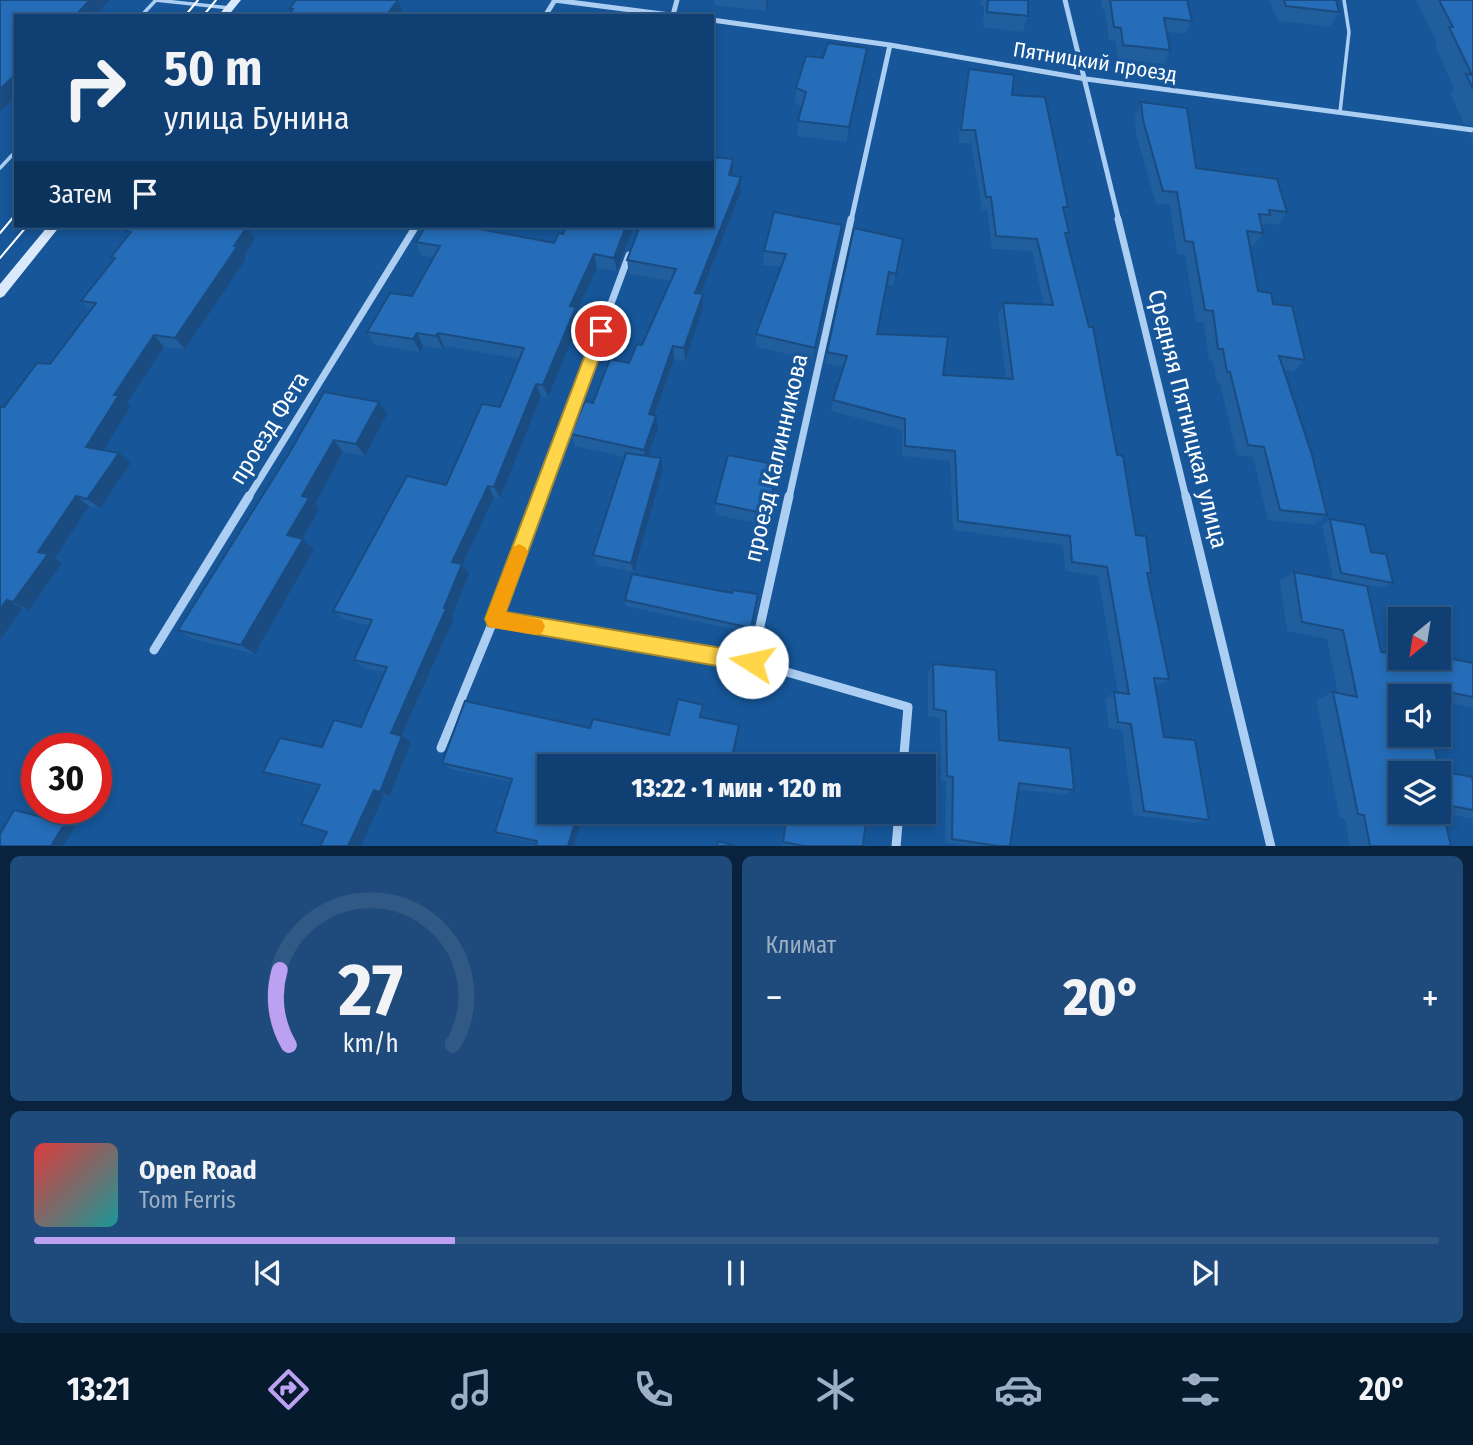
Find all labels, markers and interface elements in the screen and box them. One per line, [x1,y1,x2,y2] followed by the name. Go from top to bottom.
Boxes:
[1011,36,1179,88] street label: Пятницкий проезд
[164,39,262,98] text: 50 m
[49,42,140,133] icon: right
[164,99,350,137] text: улица Бунина
[126,175,164,213] icon: arrive
[49,179,112,210] text: Затем
[1142,287,1234,551] street label: Средняя Пятницкая улица
[571,301,631,361] pin
[582,312,620,350] icon: arrive
[738,351,814,565] street label: проезд Калинникова
[223,367,315,489] street label: проезд Фета
[1388,607,1451,670] north arrow
[1388,607,1451,824] map controls
[715,625,789,699] position arrow
[1388,684,1451,747] button: sound
[21,733,112,824] speed limit sign: 30
[1388,761,1451,824] button: layers
[632,773,841,804] text: 13:22 · 1 мин · 120 m
[766,931,836,959] text: Климат
[338,947,403,1034] text: 27
[1063,966,1141,1029] text: 20°
[766,975,783,1021] text: −
[1422,975,1439,1021] text: +
[343,1028,399,1058] text: km/h
[139,1155,257,1186] text: Open Road
[139,1186,236,1214] text: Tom Ferris
[249,1254,287,1292] icon: previous
[717,1254,755,1292] icon: pause
[1186,1254,1224,1292] icon: next
[264,1365,313,1414] icon: directions
[447,1365,496,1414] icon: music
[629,1365,678,1414] icon: phone
[811,1365,860,1414] icon: climate
[994,1365,1043,1414] icon: car
[1176,1365,1225,1414] icon: filters
[67,1370,131,1408] text: 13:21
[1359,1370,1406,1408] text: 20°

